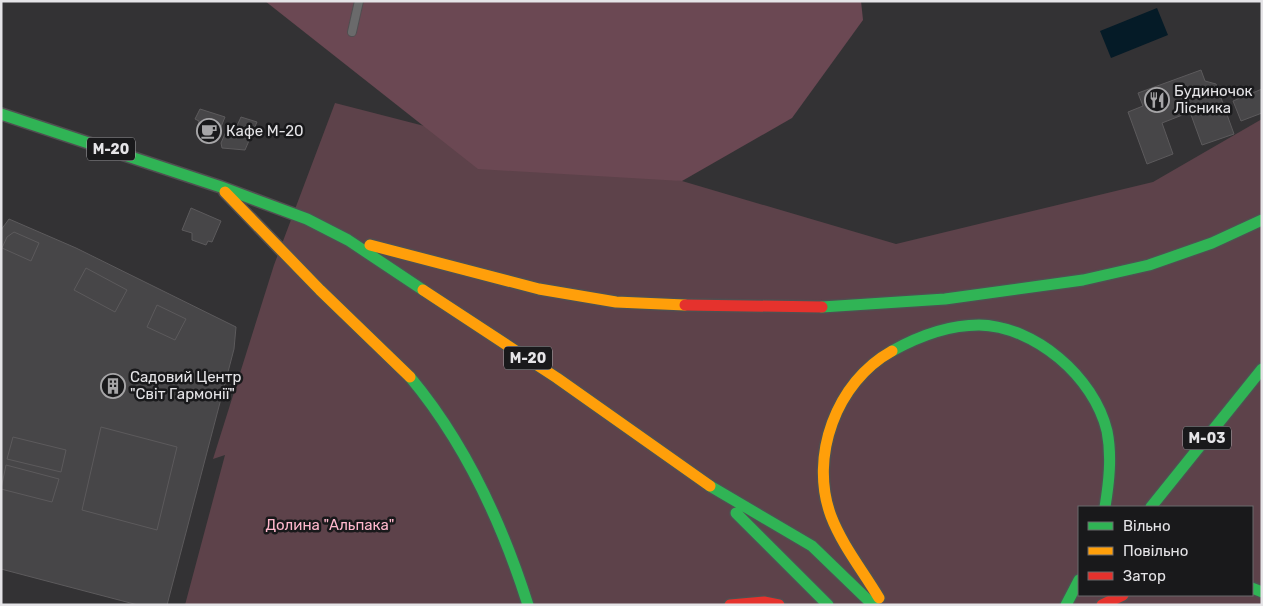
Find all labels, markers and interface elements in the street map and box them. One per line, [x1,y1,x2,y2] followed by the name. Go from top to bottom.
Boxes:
[1174,82,1253,117] place label: Будиночок Лісника
[1144,87,1170,113] restaurant icon: Будиночок Лісника
[196,118,222,144] cafe icon: Кафе М-20
[226,122,304,140] place label: Кафе М-20
[87,138,135,160] road number: М-20
[504,346,552,369] road number: М-20
[130,368,241,403] place label: Садовий Центр "Світ Гармонії"
[100,373,126,399] building icon: Садовий Центр "Світ Гармонії"
[1183,426,1231,449] road number: М-03
[1078,506,1253,596] legend
[266,516,394,534] park label: Долина "Альпака"
[1123,517,1171,535] text: Вільно
[1123,542,1188,560] text: Повільно
[1123,567,1166,585] text: Затор

